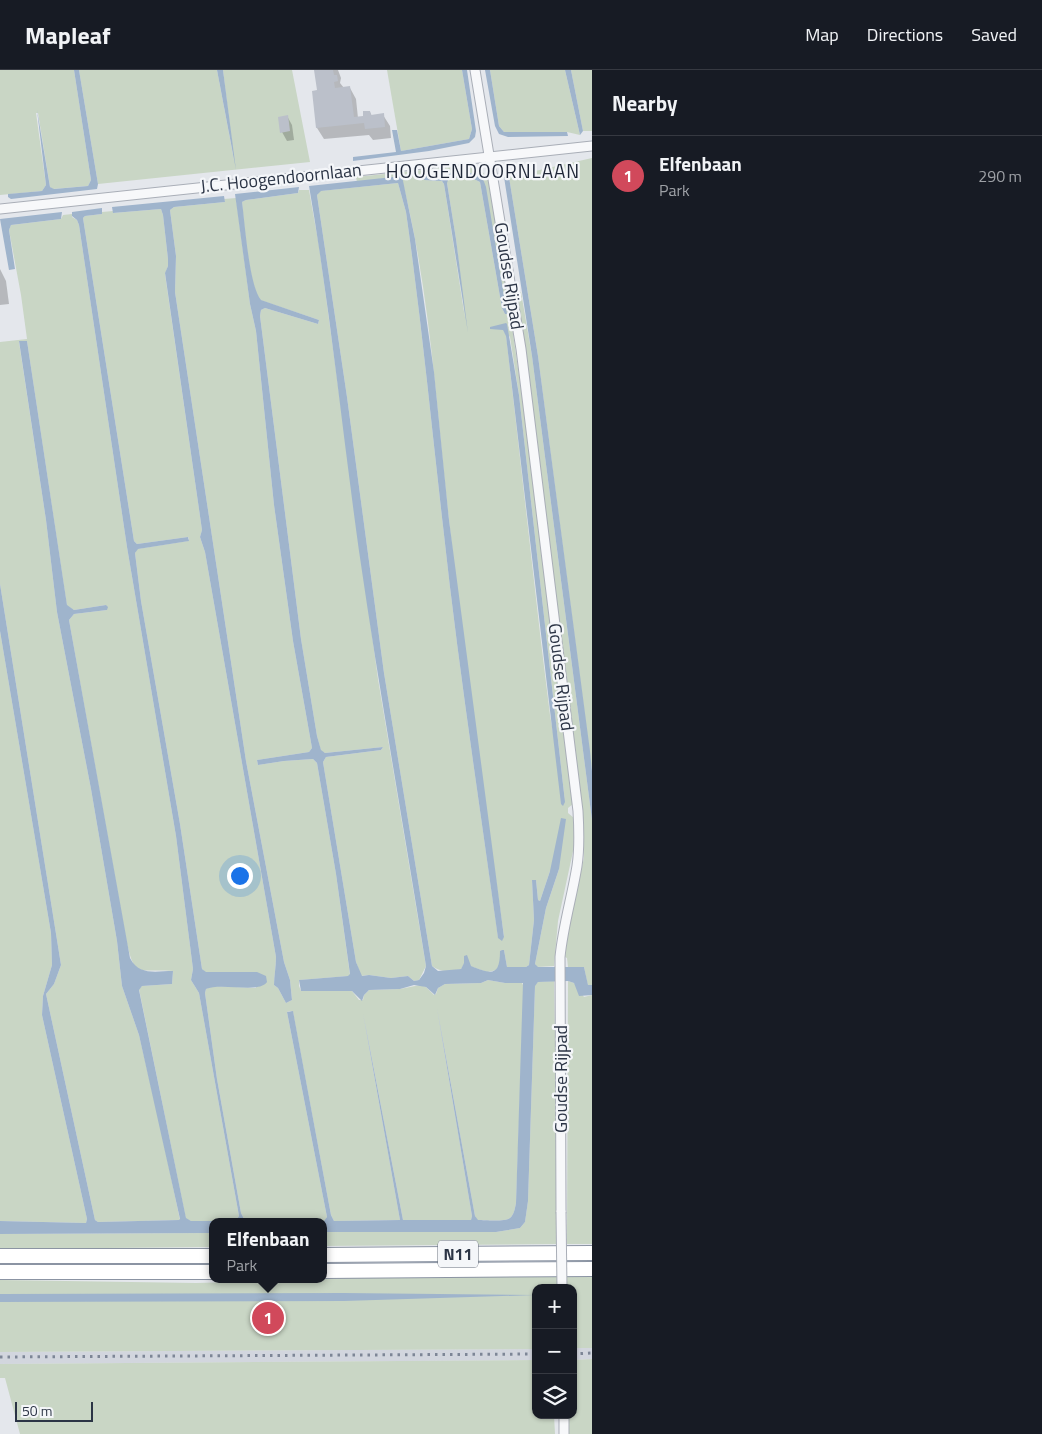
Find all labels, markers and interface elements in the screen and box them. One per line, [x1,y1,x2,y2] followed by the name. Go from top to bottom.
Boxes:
[25,17,110,53] text: Mapleaf
[805,21,839,48] text: Map
[867,21,943,48] text: Directions
[971,21,1017,48] text: Saved
[612,87,677,119] text: Nearby
[659,149,742,178] text: Elfenbaan
[199,156,363,199] street label: J.C. Hoogendoornlaan
[386,156,580,185] district label: HOOGENDOORNLAAN
[624,164,632,188] text: 1
[978,164,1022,188] text: 290 m
[659,178,690,202] text: Park
[488,220,531,331] street label: Goudse Rijpad
[542,622,581,732] street label: Goudse Rijpad
[227,863,253,889] your location
[547,1025,574,1133] street label: Goudse Rijpad
[209,1218,327,1283] popup
[227,1224,309,1253] text: Elfenbaan
[438,1240,478,1268] road number: N11
[227,1253,257,1277] text: Park
[532,1284,577,1419] map controls
[532,1284,577,1329] button: +
[252,1299,284,1337] pin: 1
[532,1329,577,1374] button: −
[532,1374,577,1419] button: layers
[15,1399,92,1422] scale bar
[22,1400,52,1421] text: 50 m

